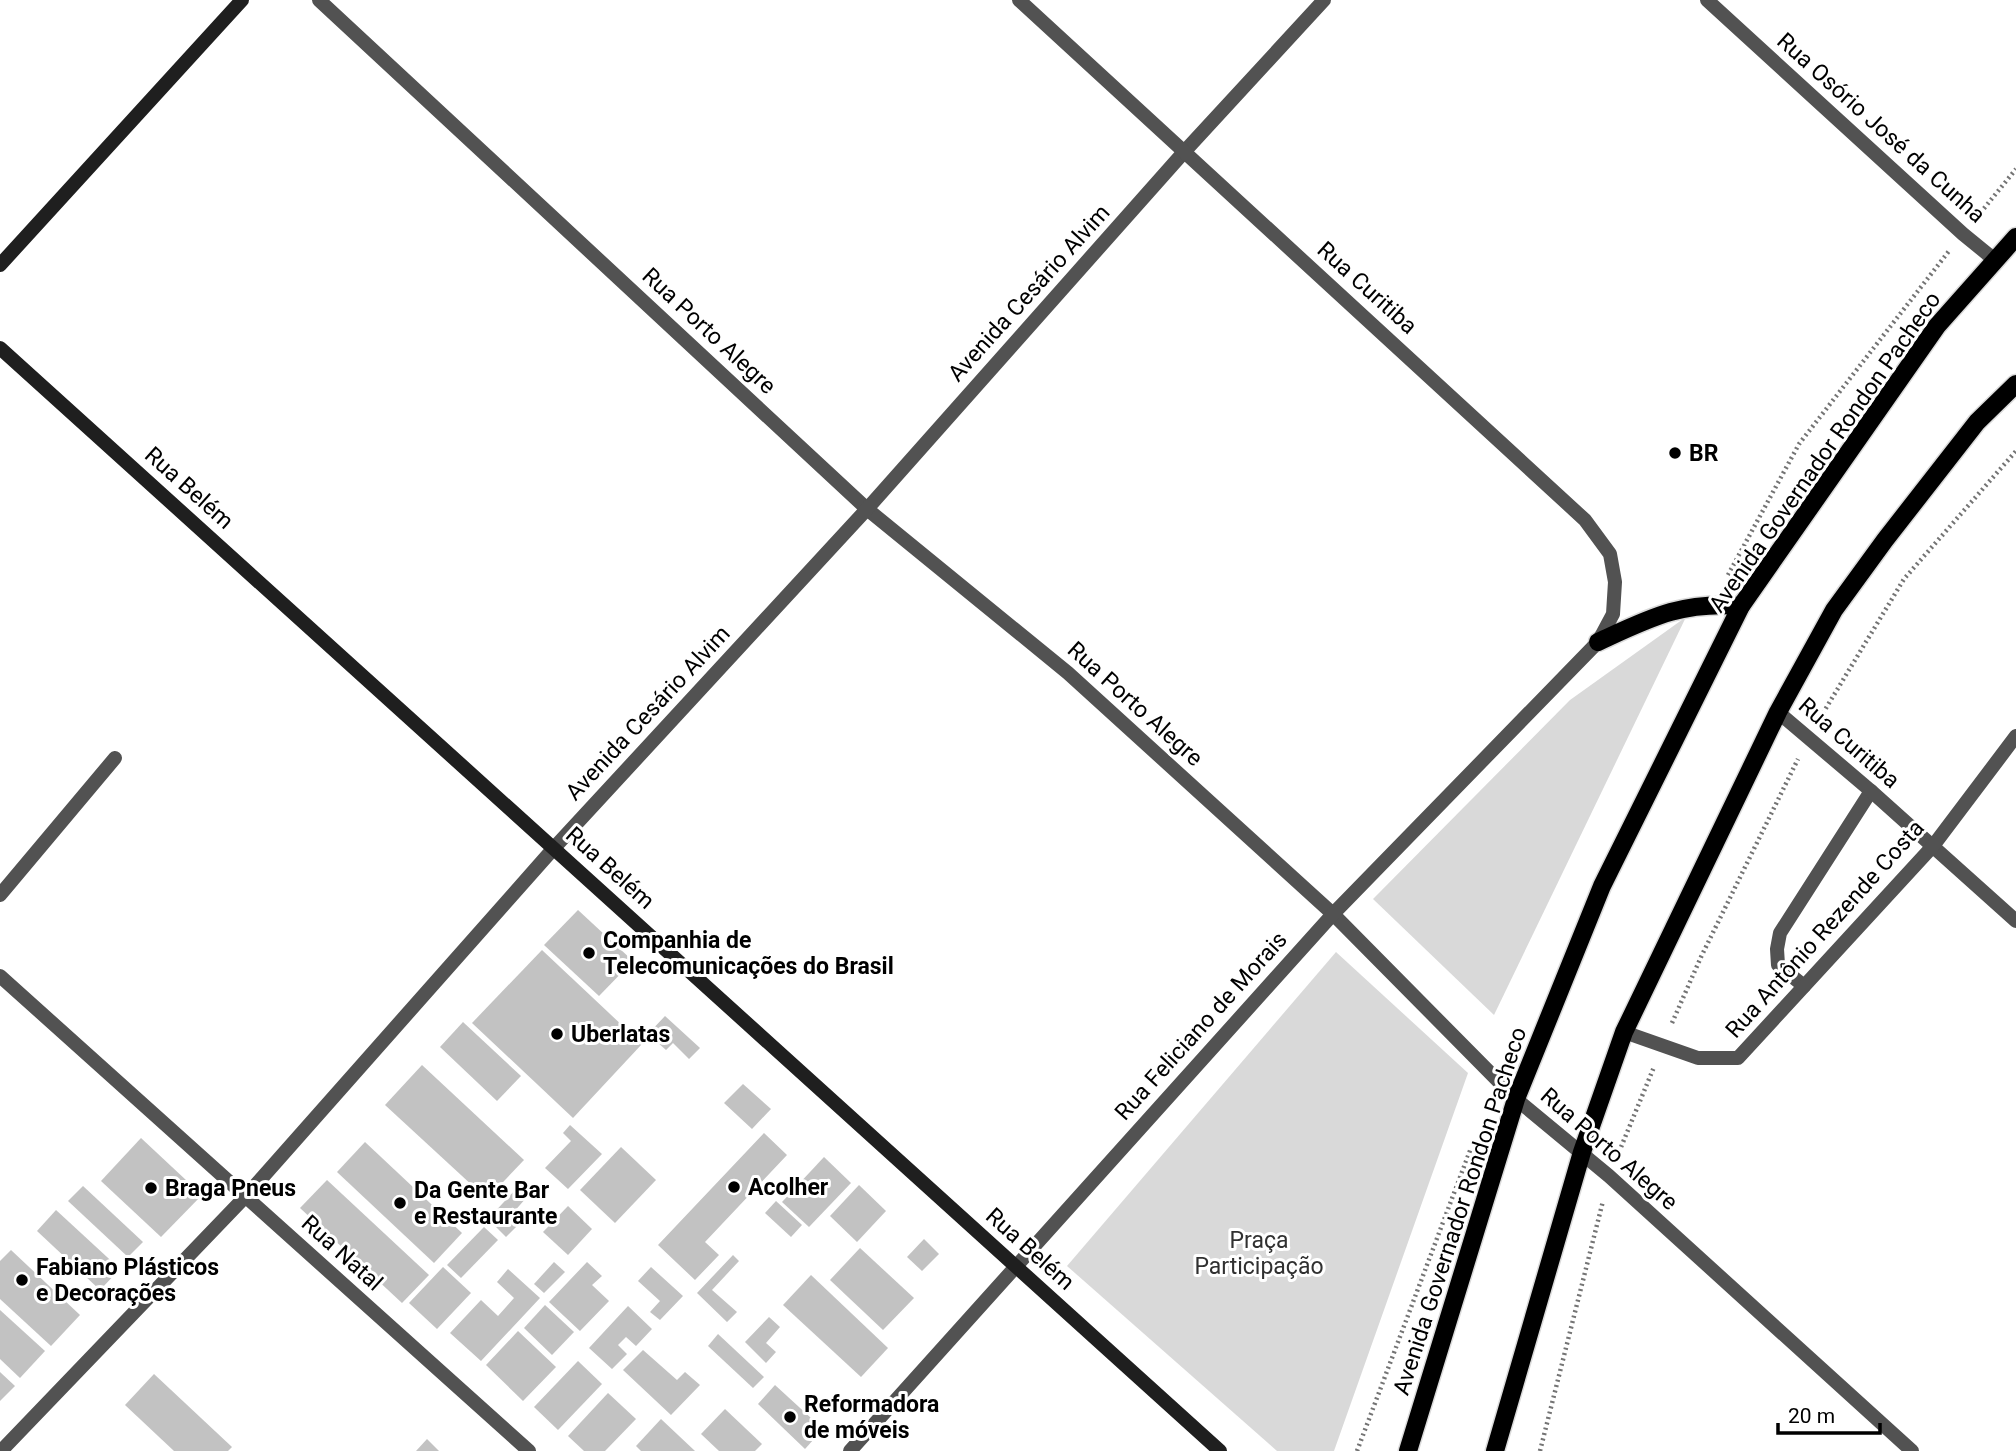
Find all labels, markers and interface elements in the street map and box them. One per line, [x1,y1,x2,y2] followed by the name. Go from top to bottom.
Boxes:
[1771,28,1991,228] street label: Rua Osório José da Cunha
[943,199,1115,387] street label: Avenida Cesário Alvim
[1312,236,1422,340] street label: Rua Curitiba
[637,262,781,400] street label: Rua Porto Alegre
[1704,287,1946,617] street label: Avenida Governador Rondon Pacheco
[1689,440,1719,467] place label: BR
[139,441,239,535] street label: Rua Belém
[1667,445,1683,461] marker: BR
[560,620,736,806] street label: Avenida Cesário Alvim
[1062,636,1208,772] street label: Rua Porto Alegre
[1793,692,1905,794] street label: Rua Curitiba
[1720,815,1930,1043] street label: Rua Antônio Rezende Costa
[560,821,660,915] street label: Rua Belém
[1109,926,1293,1126] street label: Rua Feliciano de Morais
[603,927,894,980] place label: Companhia de Telecomunicações do Brasil
[581,945,597,961] marker: Companhia de Telecomunicações do Brasil
[571,1021,670,1048] place label: Uberlatas
[1388,1024,1532,1398] street label: Avenida Governador Rondon Pacheco
[549,1026,565,1042] marker: Uberlatas
[1535,1082,1683,1216] street label: Rua Porto Alegre
[748,1174,829,1201] place label: Acolher
[165,1175,296,1202] place label: Braga Pneus
[414,1177,558,1230] place label: Da Gente Bar e Restaurante
[726,1179,742,1195] marker: Acolher
[143,1180,159,1196] marker: Braga Pneus
[392,1195,408,1211] marker: Da Gente Bar e Restaurante
[980,1202,1080,1296] street label: Rua Belém
[296,1210,388,1296] street label: Rua Natal
[1194,1227,1324,1280] park label: Praça Participação
[36,1254,219,1307] place label: Fabiano Plásticos e Decorações
[14,1272,30,1288] marker: Fabiano Plásticos e Decorações
[804,1391,939,1444] place label: Reformadora de móveis
[1778,1392,1880,1436] scale bar
[1788,1404,1835,1428] text: 20 m
[782,1409,798,1425] marker: Reformadora de móveis

